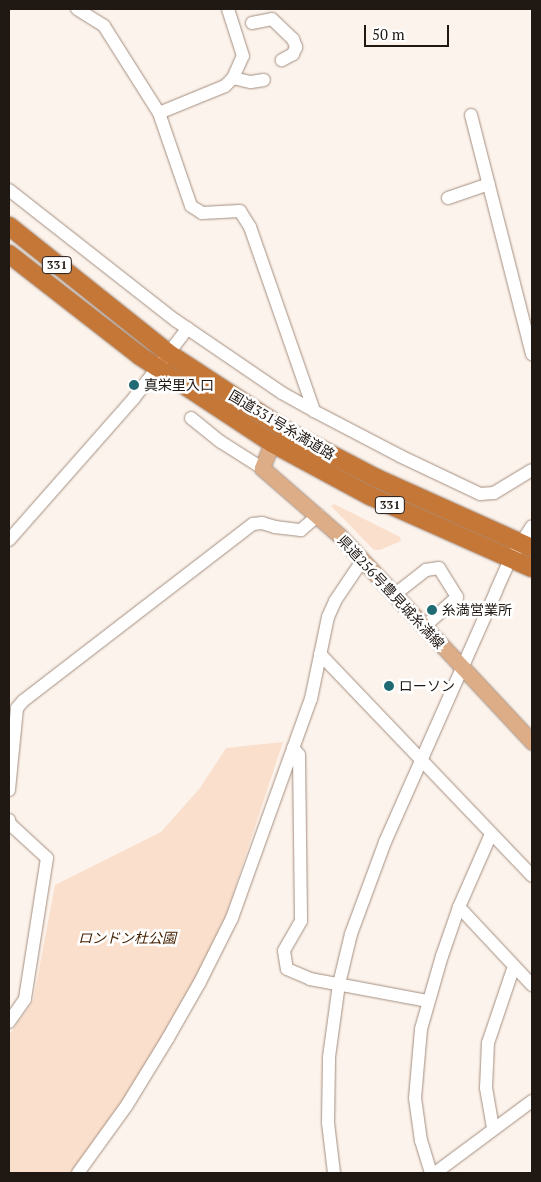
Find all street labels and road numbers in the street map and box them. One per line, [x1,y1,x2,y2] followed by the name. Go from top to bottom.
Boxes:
[41,256,73,274] road number: 331
[226,387,338,463] street label: 国道331号糸満道路
[374,496,406,514] road number: 331
[334,532,448,652] street label: 県道256号豊見城糸満線

